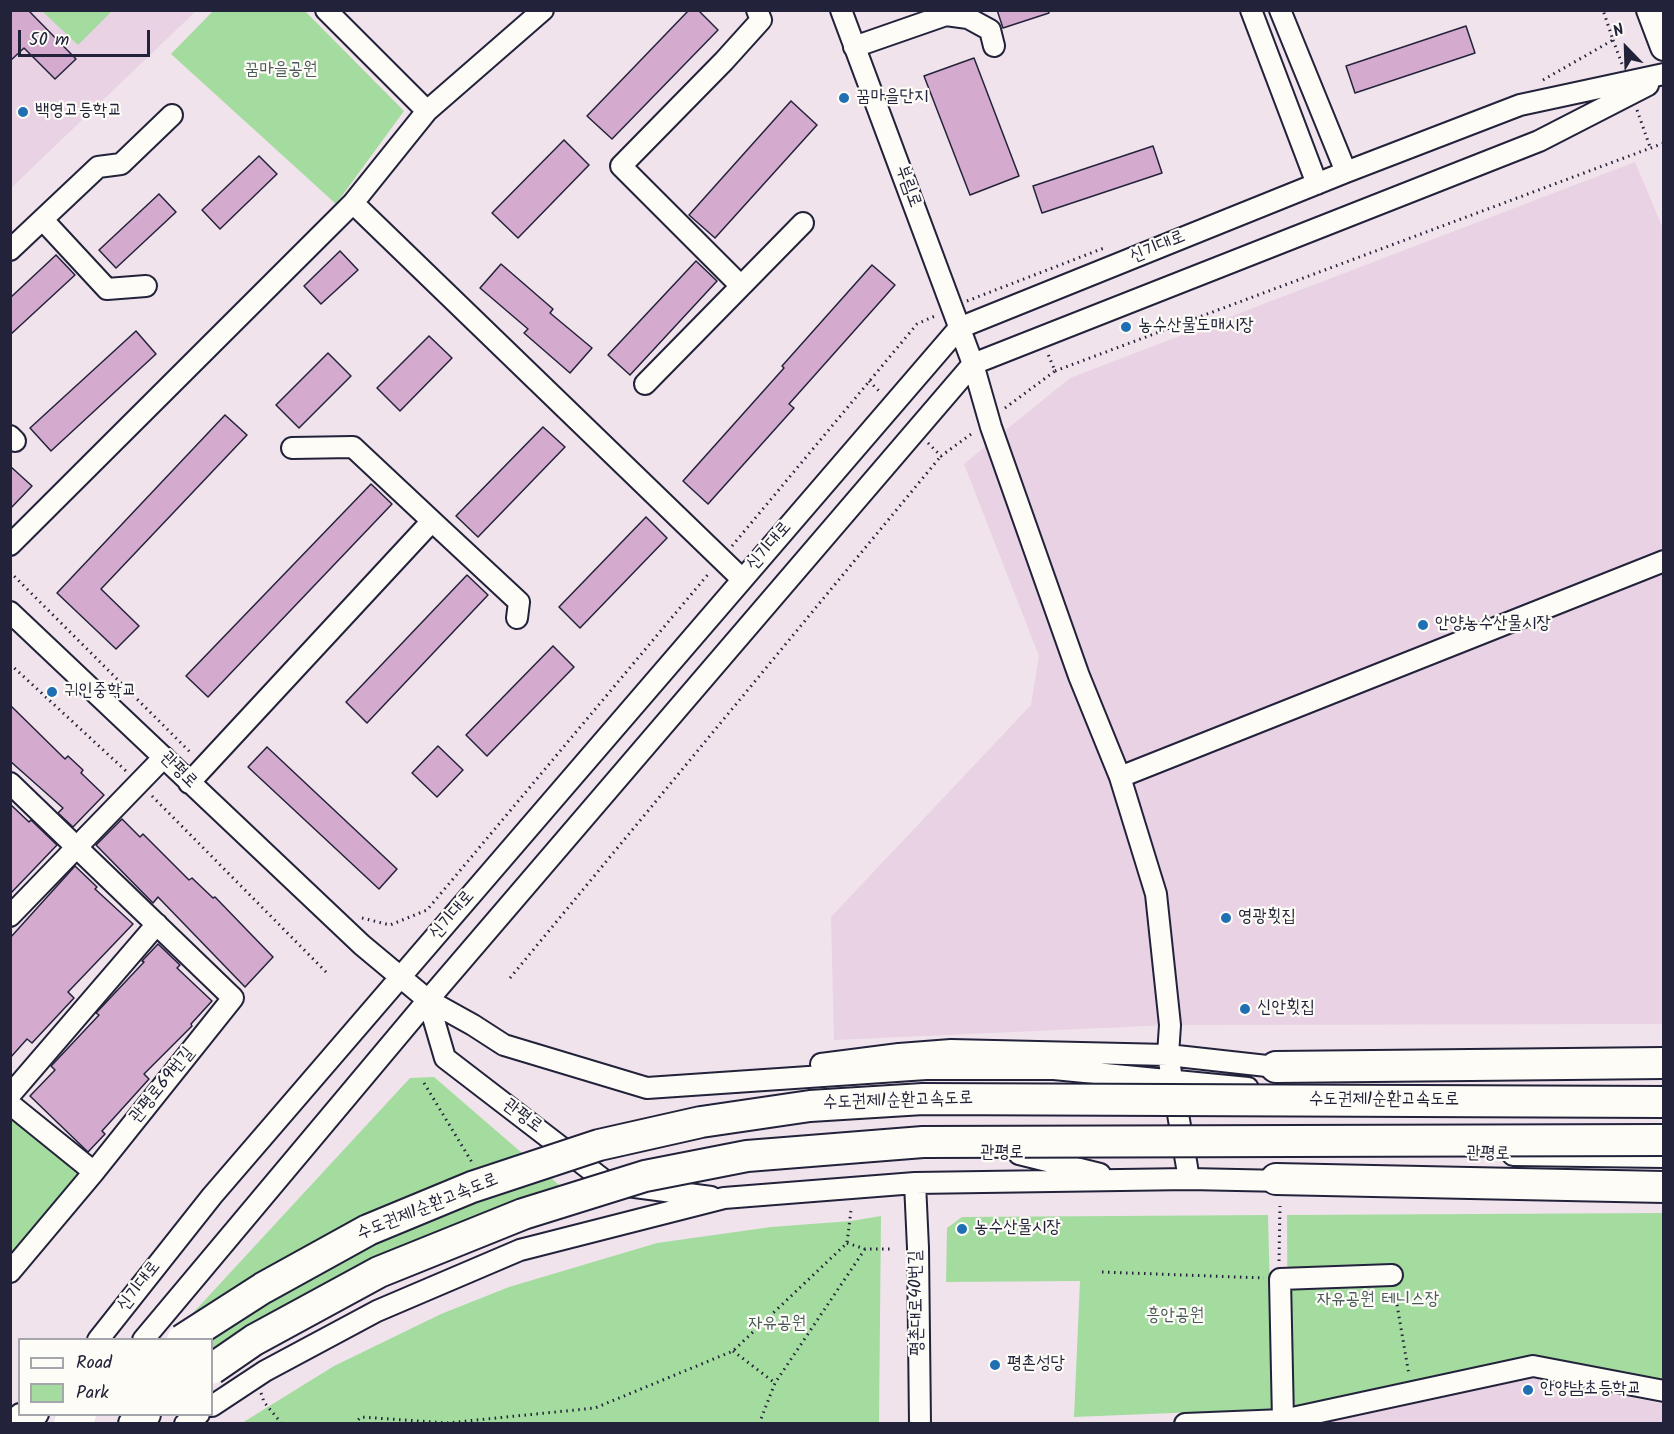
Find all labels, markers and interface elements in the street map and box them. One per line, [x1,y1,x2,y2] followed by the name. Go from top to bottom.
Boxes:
[1609,17,1628,44] text: N
[21,18,153,56] scale bar
[1596,18,1656,78] north arrow
[29,26,69,55] text: 50 m
[245,60,317,82] park label: 꿈마을공원
[856,87,928,109] place label: 꿈마을단지
[837,91,851,105] marker: 꿈마을단지
[35,101,122,123] place label: 백영고등학교
[16,105,30,119] marker: 백영고등학교
[889,163,925,211] street label: 부림로
[1127,227,1189,269] street label: 신기대로
[1138,316,1254,338] place label: 농수산물도매시장
[1119,320,1133,334] marker: 농수산물도매시장
[743,518,797,576] street label: 신기대로
[1435,614,1551,636] place label: 안양농수산물시장
[1416,618,1430,632] marker: 안양농수산물시장
[64,681,136,703] place label: 귀인중학교
[45,685,59,699] marker: 귀인중학교
[155,748,201,794] street label: 관평로
[426,887,480,945] street label: 신기대로
[1238,907,1296,929] place label: 영광횟집
[1219,911,1233,925] marker: 영광횟집
[1257,998,1315,1020] place label: 신안횟집
[1238,1002,1252,1016] marker: 신안횟집
[126,1044,200,1128] street label: 관평로69번길
[822,1089,974,1115] street label: 수도권제1순환고속도로
[1309,1090,1459,1112] street label: 수도권제1순환고속도로
[498,1095,546,1139] street label: 관평로
[980,1143,1024,1165] street label: 관평로
[1466,1144,1510,1166] street label: 관평로
[354,1170,502,1246] street label: 수도권제1순환고속도로
[974,1218,1061,1240] place label: 농수산물시장
[955,1222,969,1236] marker: 농수산물시장
[906,1250,930,1356] street label: 평촌대로40번길
[114,1258,166,1316] street label: 신기대로
[1316,1290,1440,1312] park label: 자유공원 테니스장
[1146,1306,1204,1328] park label: 흥안공원
[748,1314,806,1336] park label: 자유공원
[18,1338,213,1416] legend
[76,1349,112,1378] text: Road
[1007,1354,1065,1376] place label: 평촌성당
[988,1358,1002,1372] marker: 평촌성당
[76,1379,109,1408] text: Park
[1540,1379,1641,1401] place label: 안양남초등학교
[1521,1383,1535,1397] marker: 안양남초등학교

